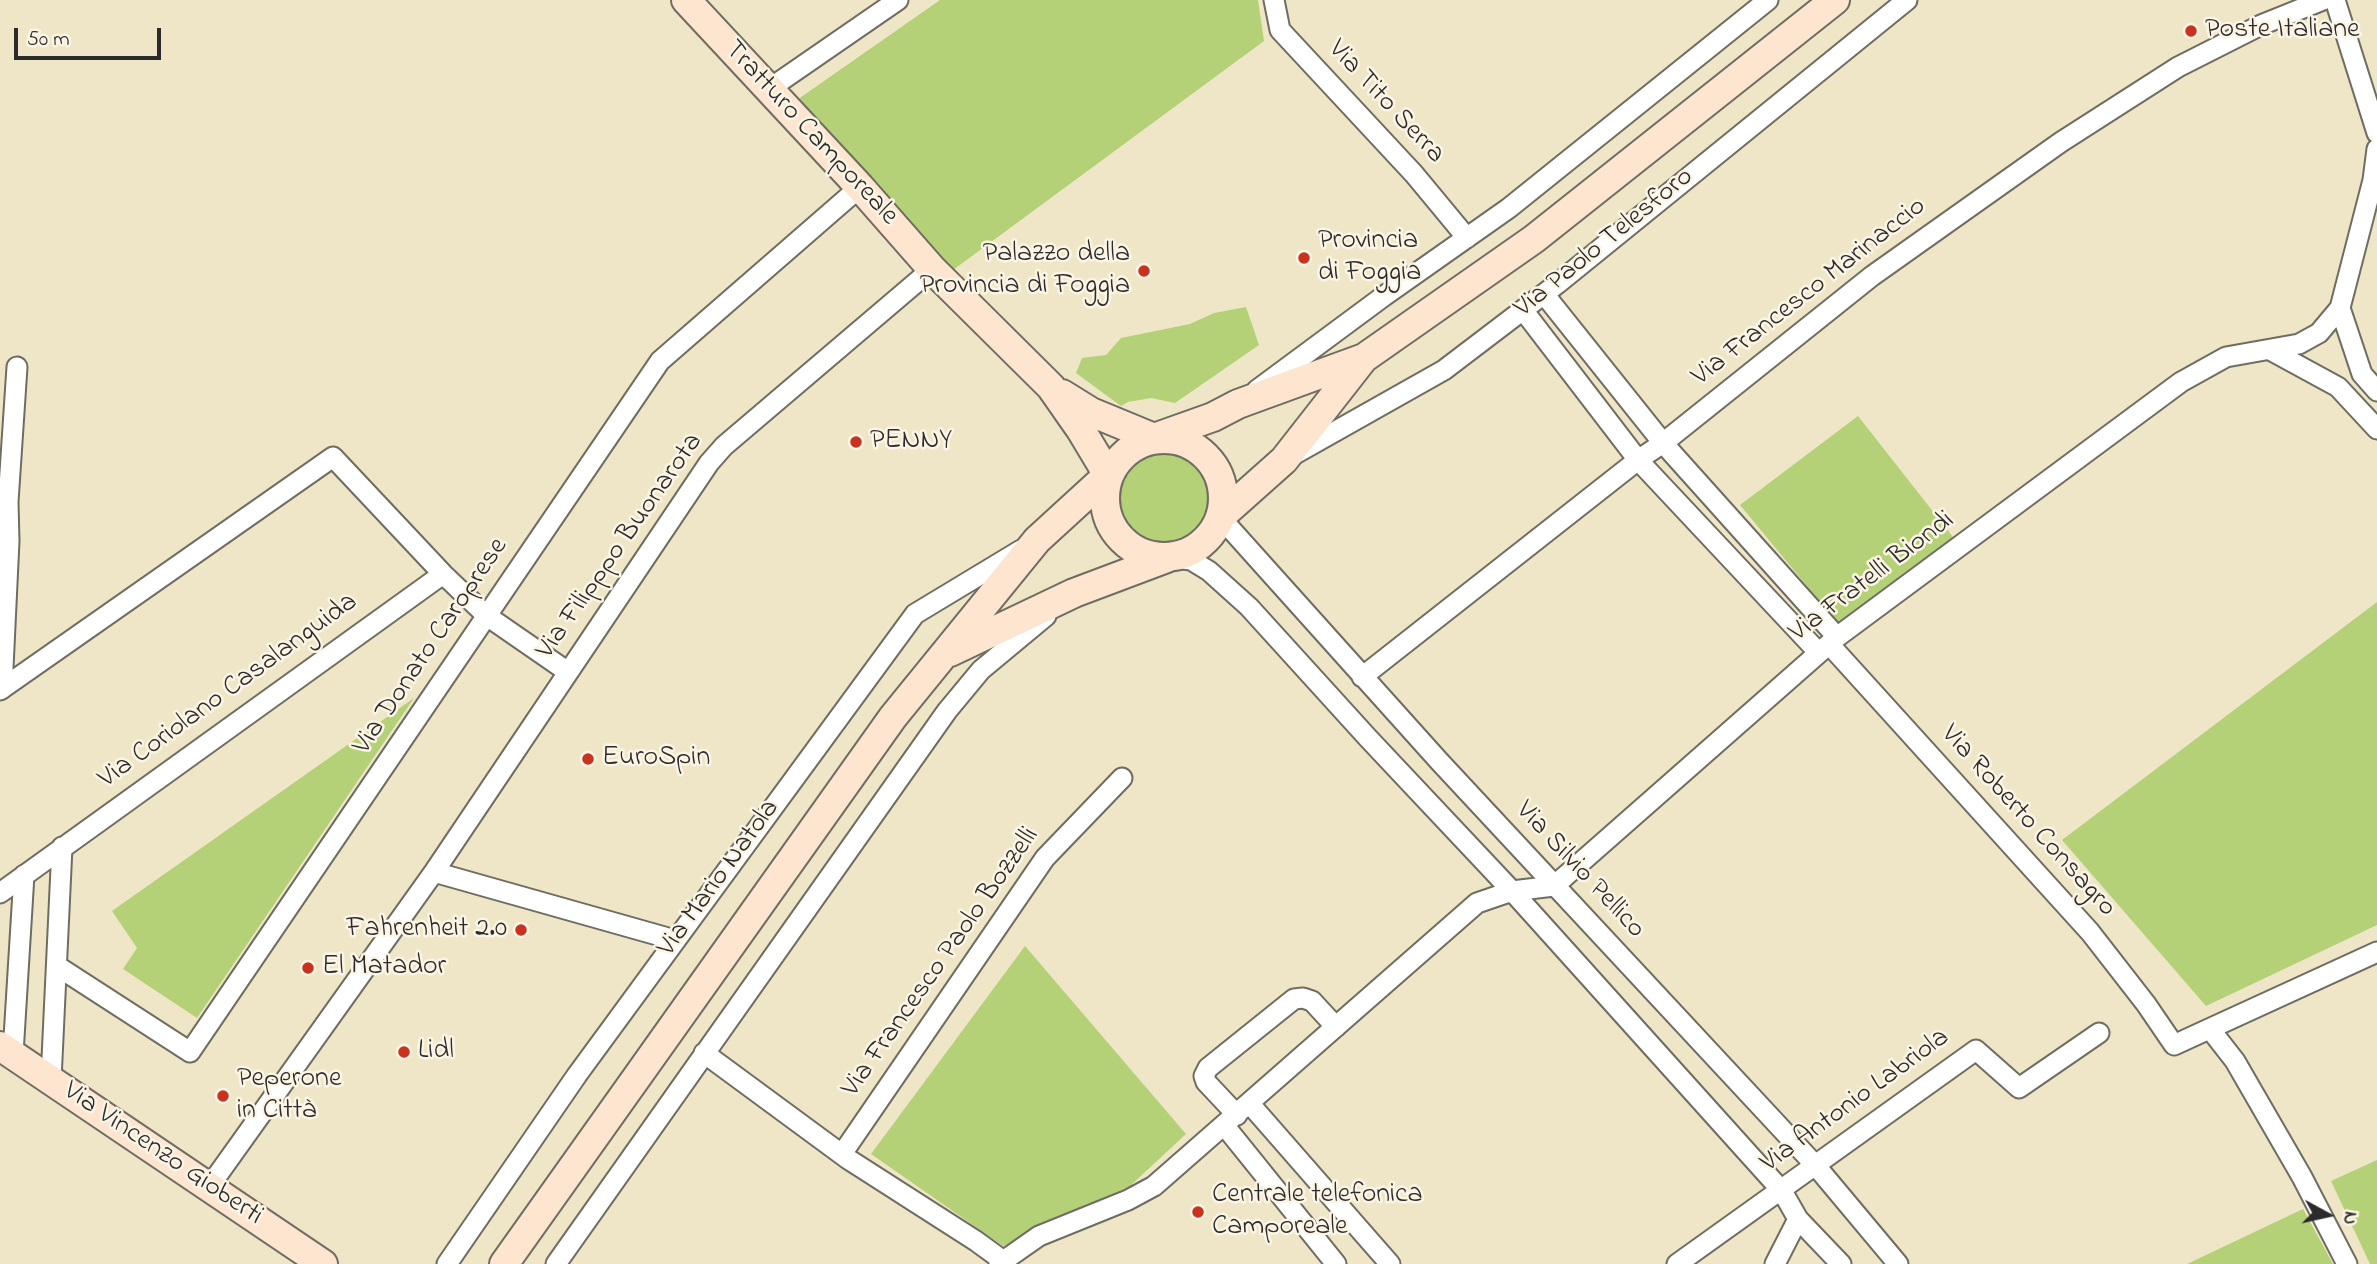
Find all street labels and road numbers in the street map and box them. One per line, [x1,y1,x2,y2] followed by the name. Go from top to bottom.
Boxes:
[1319,34,1451,172] street label: Via Tito Serra
[716,35,904,233] street label: Tratturo Camporeale
[1509,162,1701,326] street label: Via Paolo Telesforo
[1686,191,1934,395] street label: Via Francesco Marinaccio
[530,428,712,666] street label: Via Filipppo Buonarota
[1784,505,1962,651] street label: Via Fratelli Biondi
[347,532,517,762] street label: Via Donato Caroprese
[93,587,365,797] street label: Via Coriolano Casalanguida
[1932,719,2122,925] street label: Via Roberto Consagro
[652,794,788,964] street label: Via Mario Natola
[1507,795,1651,947] street label: Via Silvio Pellico
[836,822,1048,1104] street label: Via Francesco Paolo Bozzelli
[1755,1022,1957,1182] street label: Via Antonio Labriola
[56,1076,268,1234] street label: Via Vincenzo Gioberti

